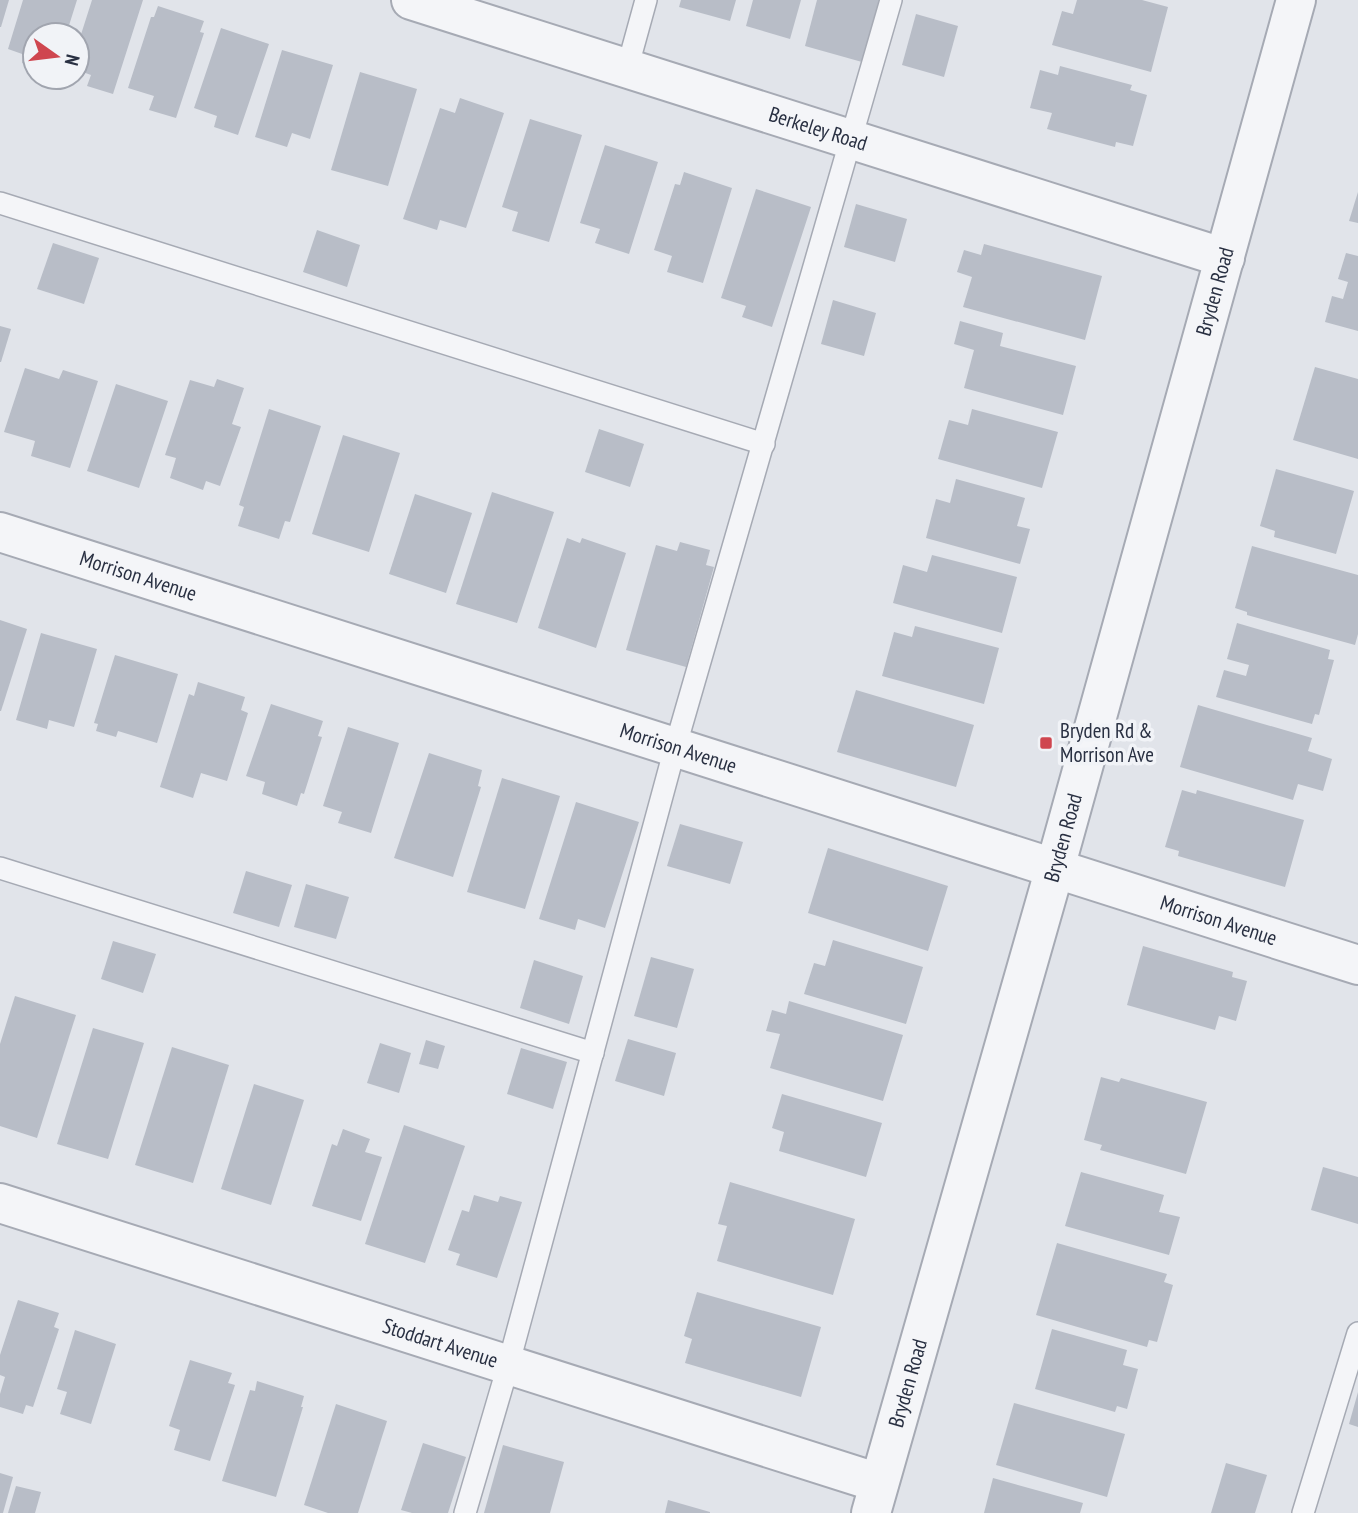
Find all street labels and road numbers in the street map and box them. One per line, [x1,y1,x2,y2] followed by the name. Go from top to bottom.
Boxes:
[766,100,871,157] street label: Berkeley Road
[1189,244,1240,339] street label: Bryden Road
[77,544,200,607] street label: Morrison Avenue
[617,717,740,779] street label: Morrison Avenue
[1038,790,1088,885] street label: Bryden Road
[1157,889,1280,951] street label: Morrison Avenue
[379,1312,501,1374] street label: Stoddart Avenue
[882,1336,933,1430] street label: Bryden Road

